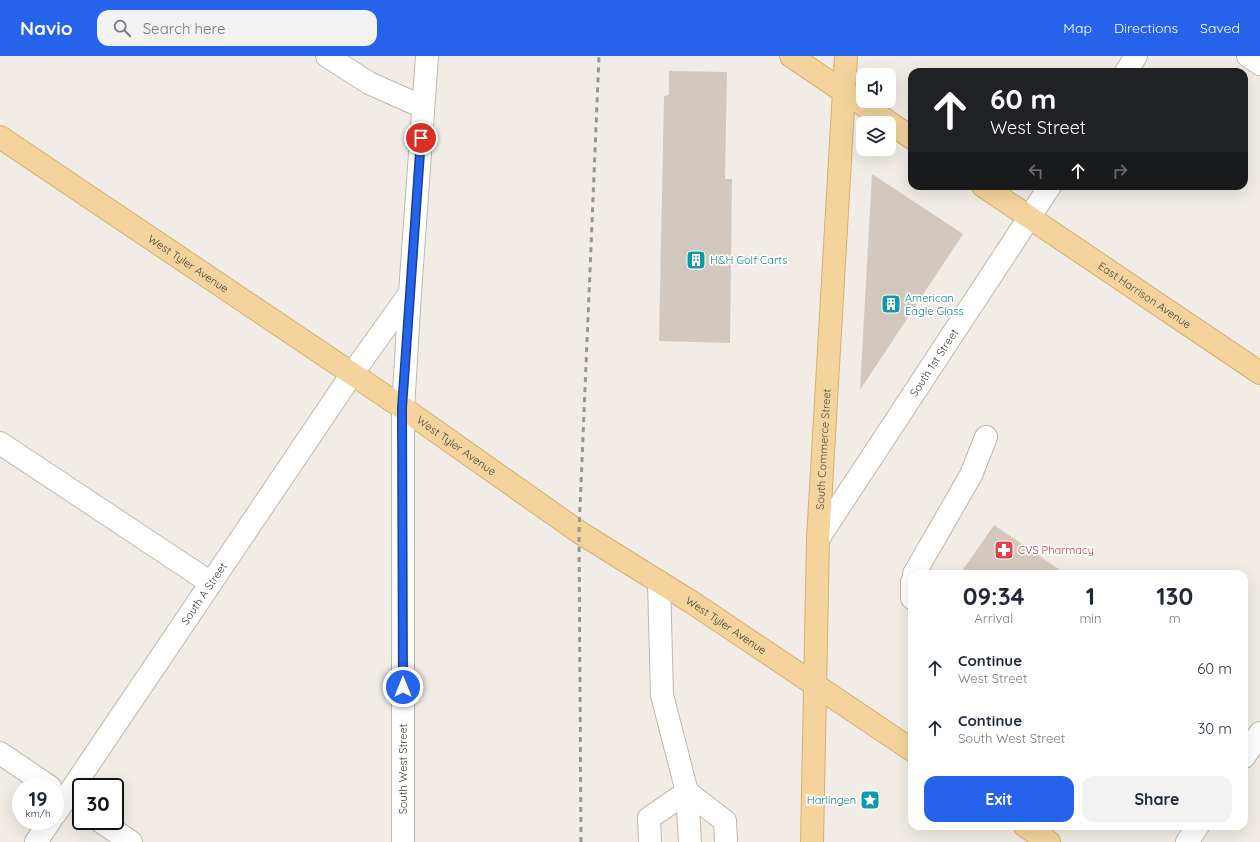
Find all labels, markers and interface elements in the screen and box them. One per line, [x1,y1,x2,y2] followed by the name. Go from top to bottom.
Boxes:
[97,10,377,46] search box
[20,16,73,40] text: Navio
[111,17,133,39] icon: search
[143,19,226,38] text: Search here
[1063,19,1092,37] text: Map
[1114,19,1178,37] text: Directions
[1200,19,1240,37] text: Saved
[856,68,896,156] map controls
[856,68,896,108] button: sound
[990,81,1056,116] text: 60 m
[924,84,976,136] icon: ahead
[856,116,896,156] button: layers
[990,116,1086,139] text: West Street
[404,121,438,155] pin
[410,127,432,149] icon: arrive
[1025,160,1047,182] icon: left
[1067,160,1089,182] icon: ahead
[1109,160,1131,182] icon: right
[145,232,231,296] street label: West Tyler Avenue
[685,249,707,271] building icon: H&H Golf Carts
[710,253,787,267] place label: H&H Golf Carts
[1095,259,1194,331] street label: East Harrison Avenue
[905,291,964,318] place label: American Eagle Glass
[880,293,902,315] building icon: American Eagle Glass
[907,326,961,399] street label: South 1st Street
[813,388,834,510] street label: South Commerce Street
[414,413,499,478] street label: West Tyler Avenue
[993,539,1015,561] pharmacy icon: CVS Pharmacy
[1018,543,1094,557] place label: CVS Pharmacy
[178,559,230,627] street label: South A Street
[963,581,1025,611] text: 09:34
[1086,581,1095,611] text: 1
[1156,581,1193,611] text: 130
[683,593,769,657] street label: West Tyler Avenue
[974,610,1013,626] text: Arrival
[1079,610,1102,626] text: min
[1169,610,1181,626] text: m
[958,651,1022,670] text: Continue
[924,657,946,679] icon: ahead
[1197,659,1232,678] text: 60 m
[382,666,424,708] position arrow
[958,670,1027,686] text: West Street
[958,711,1022,730] text: Continue
[924,717,946,739] icon: ahead
[1197,719,1232,738] text: 30 m
[396,723,410,814] street label: South West Street
[958,730,1065,746] text: South West Street
[924,776,1074,822] button: Exit
[1082,776,1232,822] button: Share
[72,778,124,830] speed limit sign: 30
[28,786,48,811] text: 19
[859,789,881,811] place icon: Harlingen
[807,793,856,807] place label: Harlingen
[25,807,51,820] text: km/h

